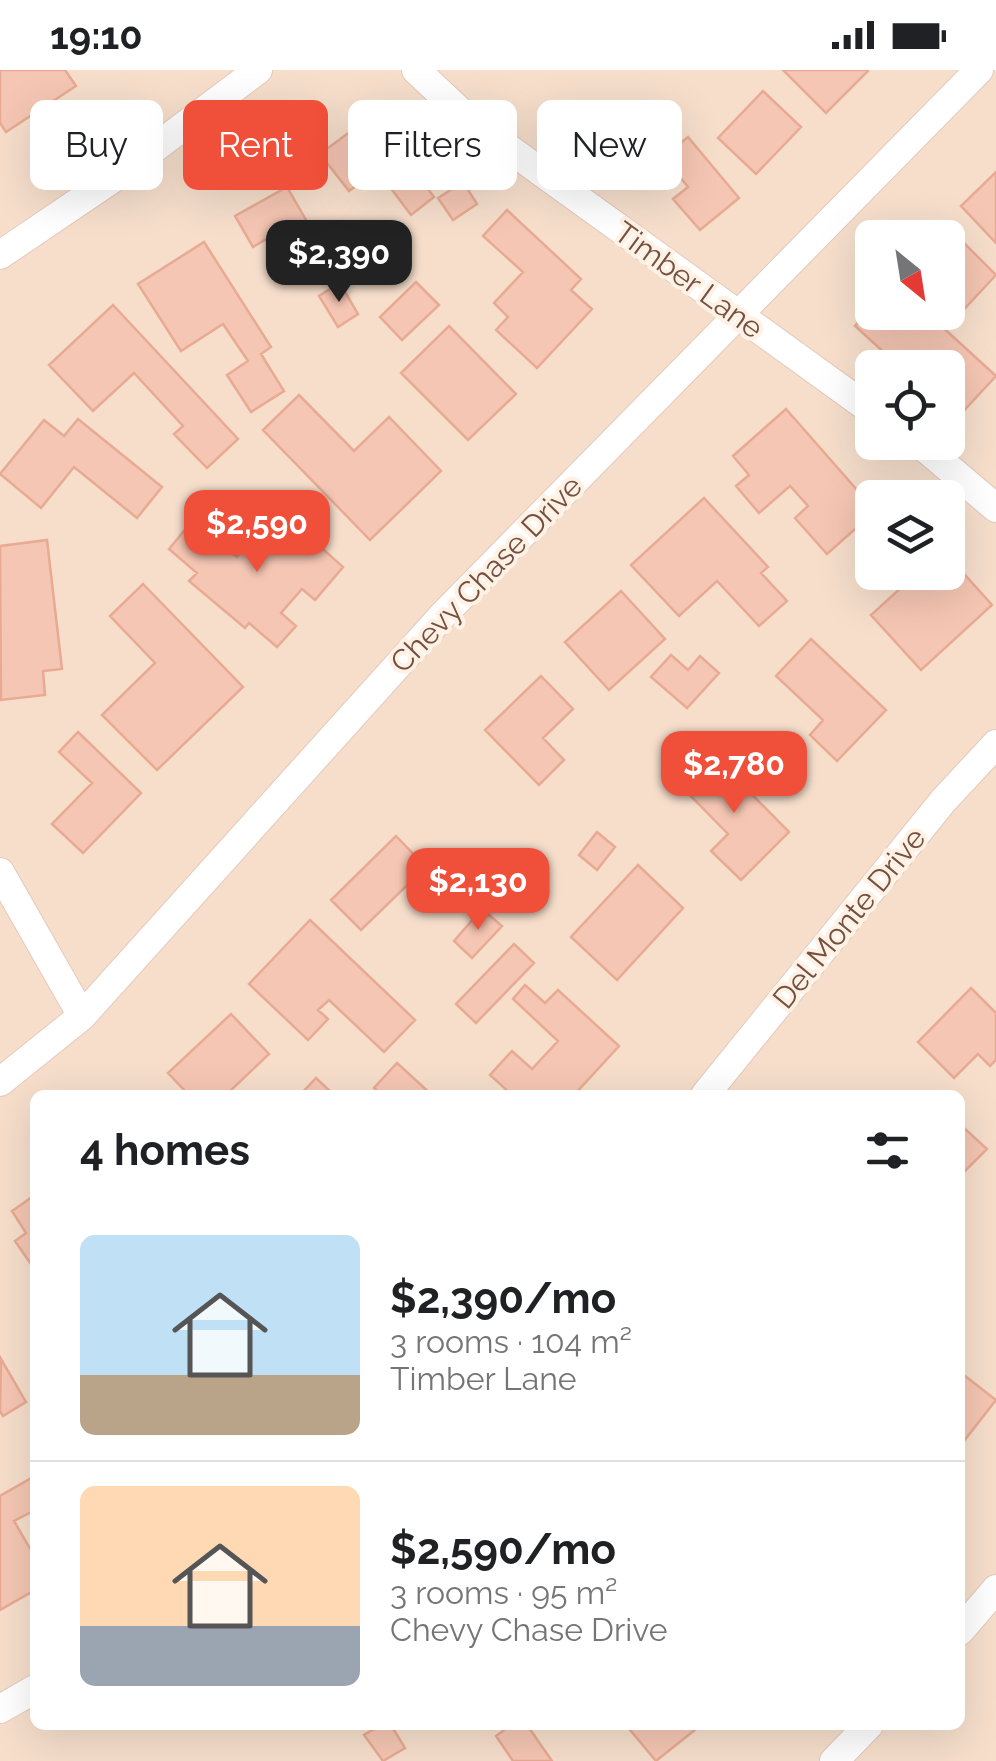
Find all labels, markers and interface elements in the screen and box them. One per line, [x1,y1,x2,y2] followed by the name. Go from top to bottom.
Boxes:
[50,13,143,58] text: 19:10
[30,100,163,190] chip: Buy
[183,100,328,190] chip: Rent
[348,100,517,190] chip: Filters
[537,100,682,190] chip: New
[608,214,770,346] street label: Timber Lane
[258,220,420,305] pin: $2,390
[855,220,965,330] north arrow
[855,220,965,590] map controls
[288,234,390,271] text: $2,390
[855,350,965,460] button: locate
[383,468,589,680] street label: Chevy Chase Drive
[855,480,965,590] button: layers
[176,490,338,575] pin: $2,590
[206,504,308,541] text: $2,590
[653,731,815,816] pin: $2,780
[683,745,785,782] text: $2,780
[766,821,932,1015] street label: Del Monte Drive
[397,848,559,933] pin: $2,130
[428,862,528,899] text: $2,130
[860,1123,915,1178] icon: filters
[80,1126,250,1175] text: 4 homes
[390,1274,616,1323] text: $2,390/mo
[160,1275,280,1395] icon: home
[390,1323,632,1360] text: 3 rooms · 104 m²
[390,1360,577,1397] text: Timber Lane
[390,1525,616,1574] text: $2,590/mo
[160,1526,280,1646] icon: home
[390,1574,617,1611] text: 3 rooms · 95 m²
[390,1611,667,1648] text: Chevy Chase Drive

